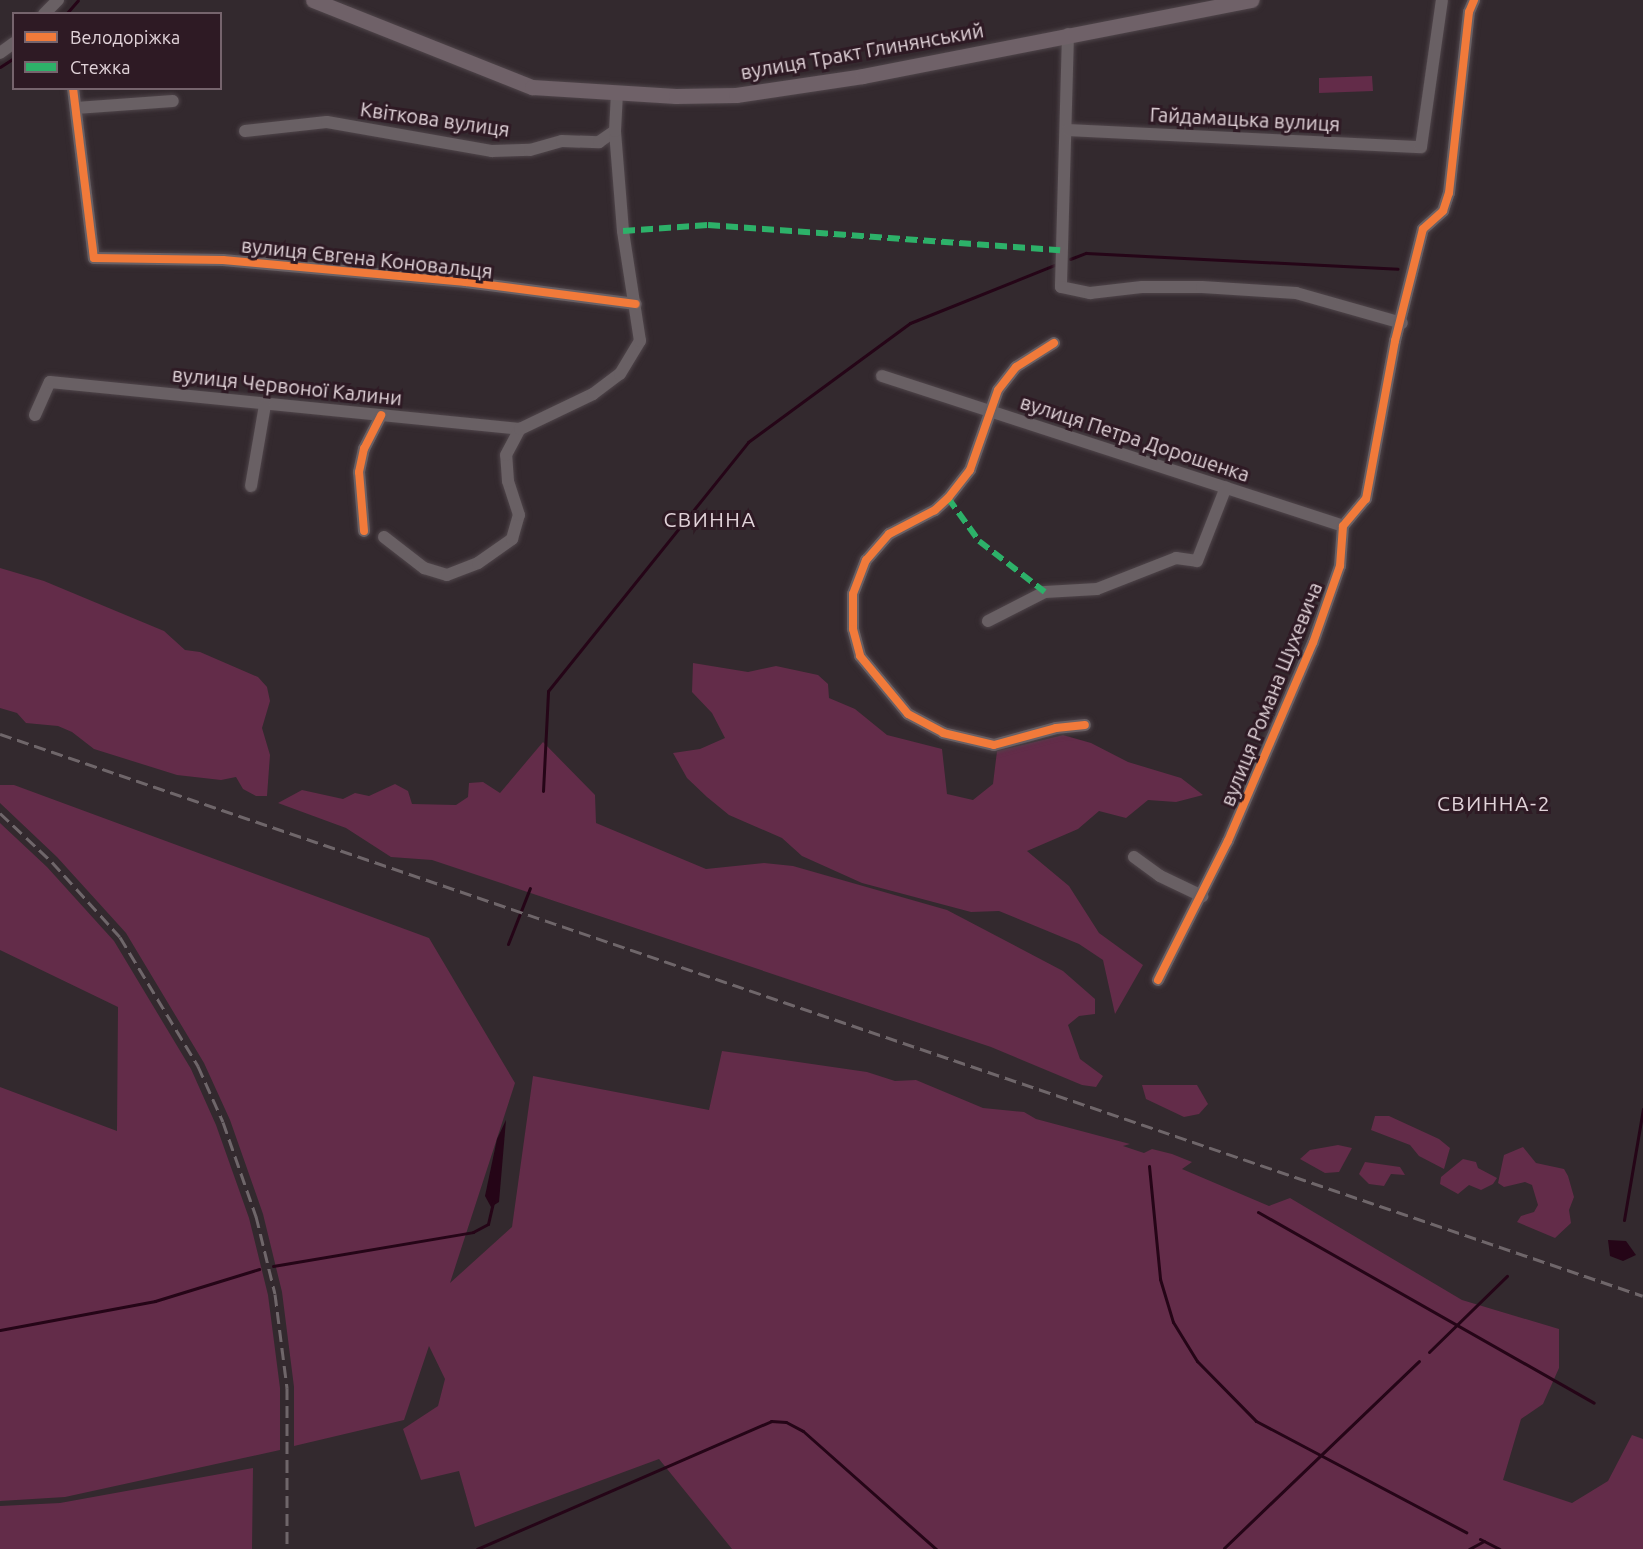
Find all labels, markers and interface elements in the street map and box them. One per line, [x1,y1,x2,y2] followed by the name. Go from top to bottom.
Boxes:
[12,12,222,90] legend
[739,18,985,84] street label: вулиця Тракт Глинянський
[70,27,180,47] text: Велодоріжка
[70,57,130,77] text: Стежка
[359,97,511,141] street label: Квіткова вулиця
[1149,102,1341,136] street label: Гайдамацька вулиця
[240,233,494,283] street label: вулиця Євгена Коновальця
[171,362,403,410] street label: вулиця Червоної Калини
[1017,390,1253,486] street label: вулиця Петра Дорошенка
[663,506,757,532] district label: СВИННА
[1215,578,1327,810] street label: вулиця Романа Шухевича
[1437,790,1551,816] district label: СВИННА-2

